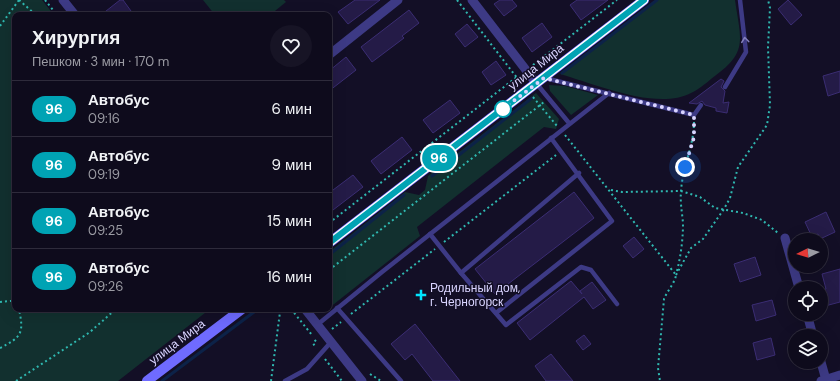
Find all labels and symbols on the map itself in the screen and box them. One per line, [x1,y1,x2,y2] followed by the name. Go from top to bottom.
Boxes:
[741,37,750,43] one-way arrow
[505,40,567,94] street label: улица Мира
[494,100,512,118] unlabelled marker
[421,145,457,171] line badge: 96
[675,157,695,177] your location
[788,233,828,273] north arrow
[430,280,520,310] place label: Родильный дом, г. Черногорск
[415,289,427,301] marker: Родильный дом, г. Черногорск
[146,315,209,368] street label: улица Мира

